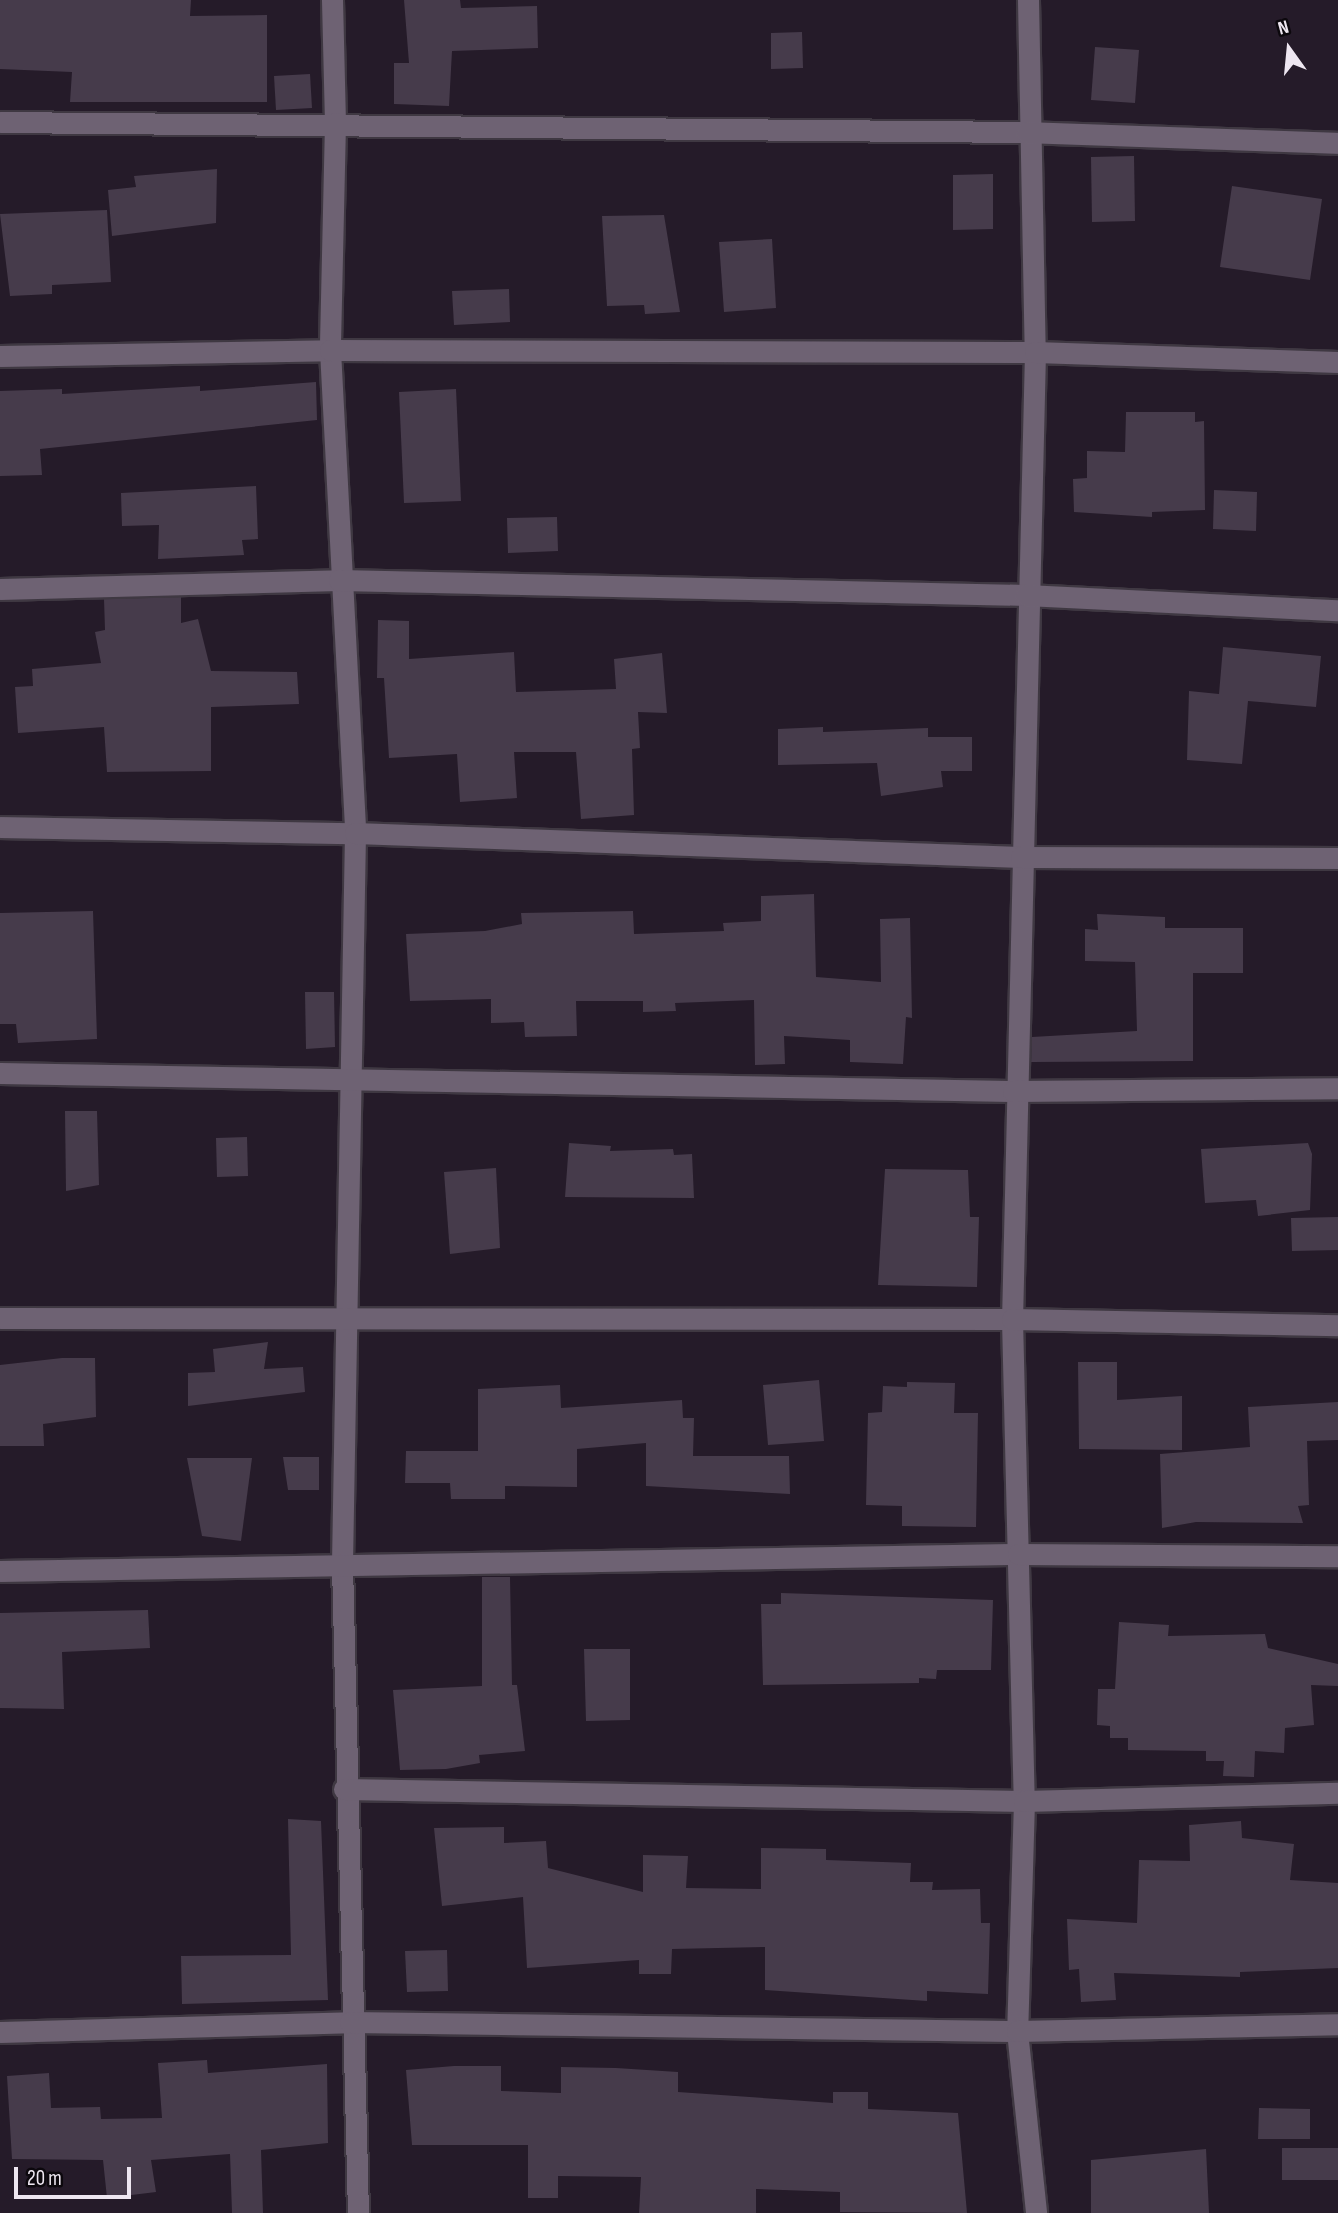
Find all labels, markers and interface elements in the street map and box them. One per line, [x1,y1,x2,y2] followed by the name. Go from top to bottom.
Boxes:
[1254,14,1324,84] north arrow
[1276,16,1291,41] text: N
[18,2154,135,2198] scale bar
[27,2166,62,2191] text: 20 m

